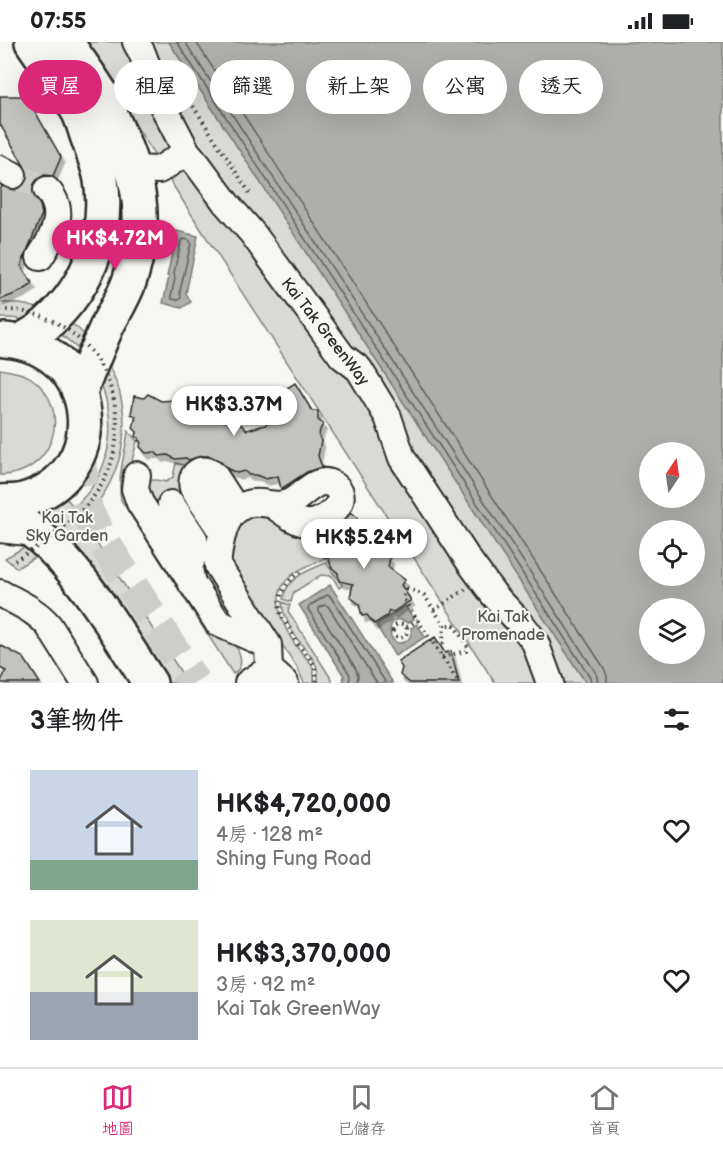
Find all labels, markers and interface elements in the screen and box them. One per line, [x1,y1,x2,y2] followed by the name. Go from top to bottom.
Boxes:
[30,8,87,35] text: 07:55
[18,60,102,114] chip: 買屋
[114,60,198,114] chip: 租屋
[210,60,294,114] chip: 篩選
[306,60,411,114] chip: 新上架
[423,60,507,114] chip: 公寓
[519,60,603,114] chip: 透天
[53,220,177,271] pin: HK$4.72M
[66,227,164,251] text: HK$4.72M
[277,274,373,390] street label: Kai Tak GreenWay
[172,386,296,437] pin: HK$3.37M
[185,393,283,417] text: HK$3.37M
[639,442,705,508] north arrow
[639,442,705,664] map controls
[26,509,108,546] park label: Kai Tak Sky Garden
[302,519,426,570] pin: HK$5.24M
[639,520,705,586] button: locate
[315,526,413,550] text: HK$5.24M
[639,598,705,664] button: layers
[461,608,546,645] park label: Kai Tak Promenade
[660,703,693,736] icon: filters
[30,706,123,737] text: 3筆物件
[216,789,391,820] text: HK$4,720,000
[78,794,150,866] icon: home
[660,814,693,847] icon: heart
[216,823,323,847] text: 4房 · 128 m²
[216,847,372,871] text: Shing Fung Road
[216,939,391,970] text: HK$3,370,000
[78,944,150,1016] icon: home
[660,964,693,997] icon: heart
[216,973,315,997] text: 3房 · 92 m²
[216,997,380,1021] text: Kai Tak GreenWay
[101,1081,134,1139] tab: 地圖
[337,1081,385,1139] tab: 已儲存
[588,1081,621,1139] tab: 首頁

